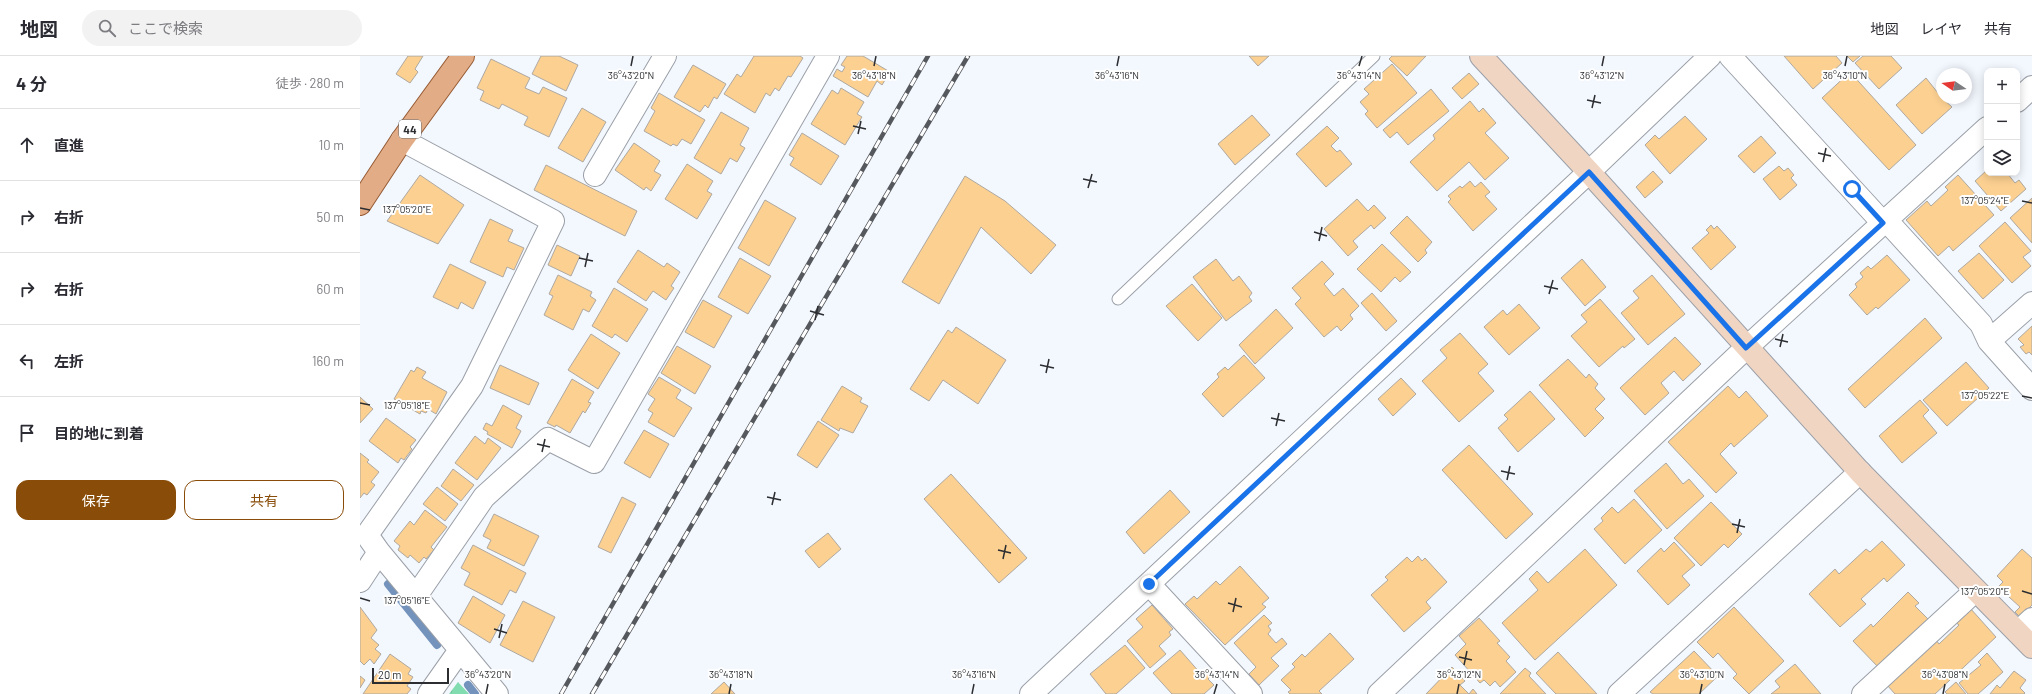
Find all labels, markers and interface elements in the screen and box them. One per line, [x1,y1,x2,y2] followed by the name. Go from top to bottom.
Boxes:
[82,10,362,46] search box
[20,17,58,40] text: 地図
[96,17,118,39] icon: search
[128,19,203,37] text: ここで検索
[1870,20,1898,37] text: 地図
[1920,20,1962,37] text: レイヤ
[1984,20,2012,37] text: 共有
[1936,68,1972,104] north arrow
[1984,68,2020,176] map controls
[1984,68,2020,104] button: +
[608,69,654,81] text: 36°43'20"N
[852,69,896,81] text: 36°43'18"N
[1095,69,1139,81] text: 36°43'16"N
[1337,69,1381,81] text: 36°43'14"N
[1580,69,1624,81] text: 36°43'12"N
[1823,69,1867,81] text: 36°43'10"N
[16,73,47,93] text: 4 分
[276,75,344,91] text: 徒歩 · 280 m
[1984,104,2020,140] button: −
[399,120,421,138] road number: 44
[16,134,38,156] icon: ahead
[54,136,84,154] text: 直進
[319,137,344,153] text: 10 m
[1984,140,2020,176] button: layers
[1843,180,1861,198] route start
[1961,194,2009,206] text: 137°05'24"E
[383,203,432,215] text: 137°05'20"E
[16,206,38,228] icon: right
[54,208,84,226] text: 右折
[317,209,344,225] text: 50 m
[16,278,38,300] icon: right
[54,280,84,298] text: 右折
[317,281,344,297] text: 60 m
[16,350,38,372] icon: left
[54,352,84,370] text: 左折
[312,353,344,369] text: 160 m
[1961,389,2009,401] text: 137°05'22"E
[384,399,430,411] text: 137°05'18"E
[16,422,38,444] icon: arrive
[54,424,144,442] text: 目的地に到着
[16,480,176,520] button: 保存
[184,480,344,520] button: 共有
[1140,575,1158,593] route end
[1961,585,2010,597] text: 137°05'20"E
[384,594,430,606] text: 137°05'16"E
[372,666,449,685] scale bar
[378,668,401,681] text: 20 m
[465,668,511,680] text: 36°43'20"N
[709,668,753,680] text: 36°43'18"N
[952,668,996,680] text: 36°43'16"N
[1195,668,1239,680] text: 36°43'14"N
[1437,668,1481,680] text: 36°43'12"N
[1680,668,1724,680] text: 36°43'10"N
[1922,668,1968,680] text: 36°43'08"N

